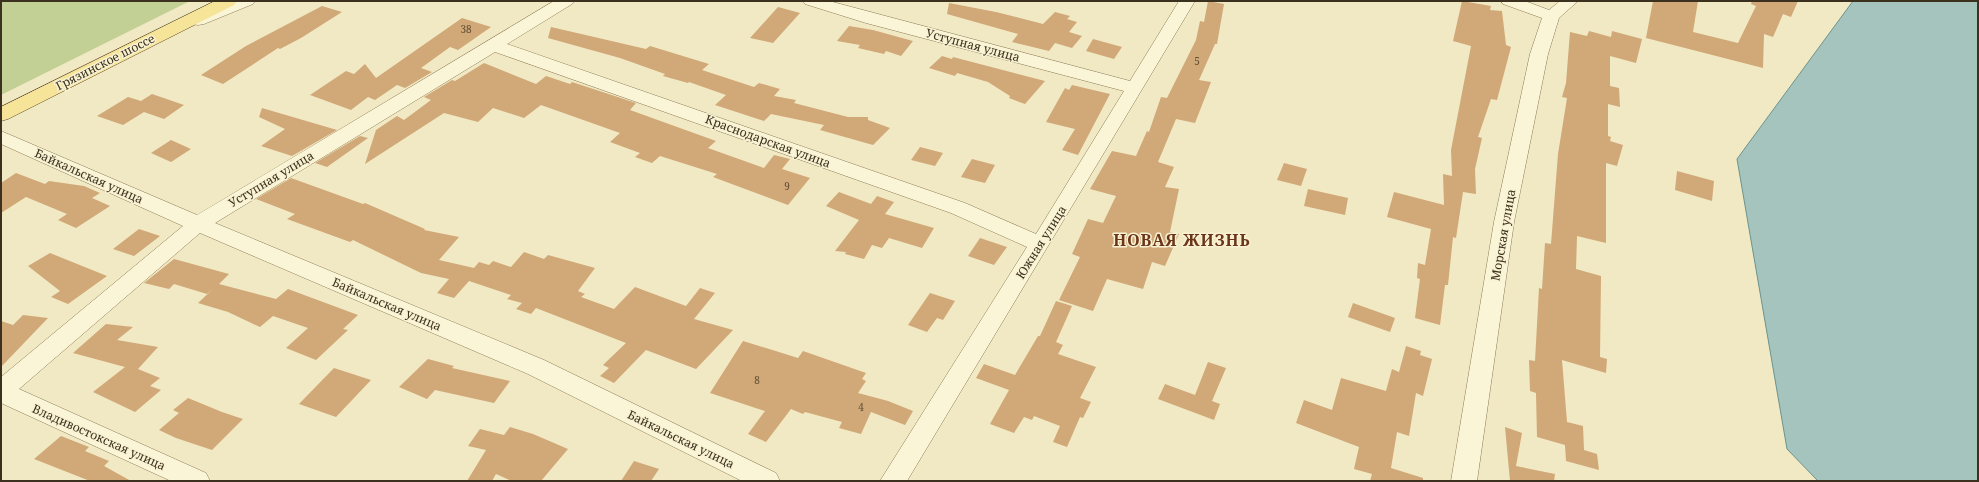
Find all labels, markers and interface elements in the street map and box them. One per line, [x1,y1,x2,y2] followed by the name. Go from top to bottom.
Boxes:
[460,22,472,36] house number: 38
[924,24,1022,66] street label: Уступная улица
[53,30,157,94] street label: Грязинское шоссе
[1194,54,1200,68] house number: 5
[703,110,833,172] street label: Краснодарская улица
[32,144,146,208] street label: Байкальская улица
[225,147,317,211] street label: Уступная улица
[784,179,790,193] house number: 9
[1487,188,1519,282] street label: Морская улица
[1012,202,1070,282] street label: Южная улица
[1113,229,1251,251] district label: НОВАЯ ЖИЗНЬ
[330,273,444,335] street label: Байкальская улица
[754,373,760,387] house number: 8
[30,400,169,474] street label: Владивостокская улица
[858,400,864,414] house number: 4
[625,406,737,472] street label: Байкальская улица

